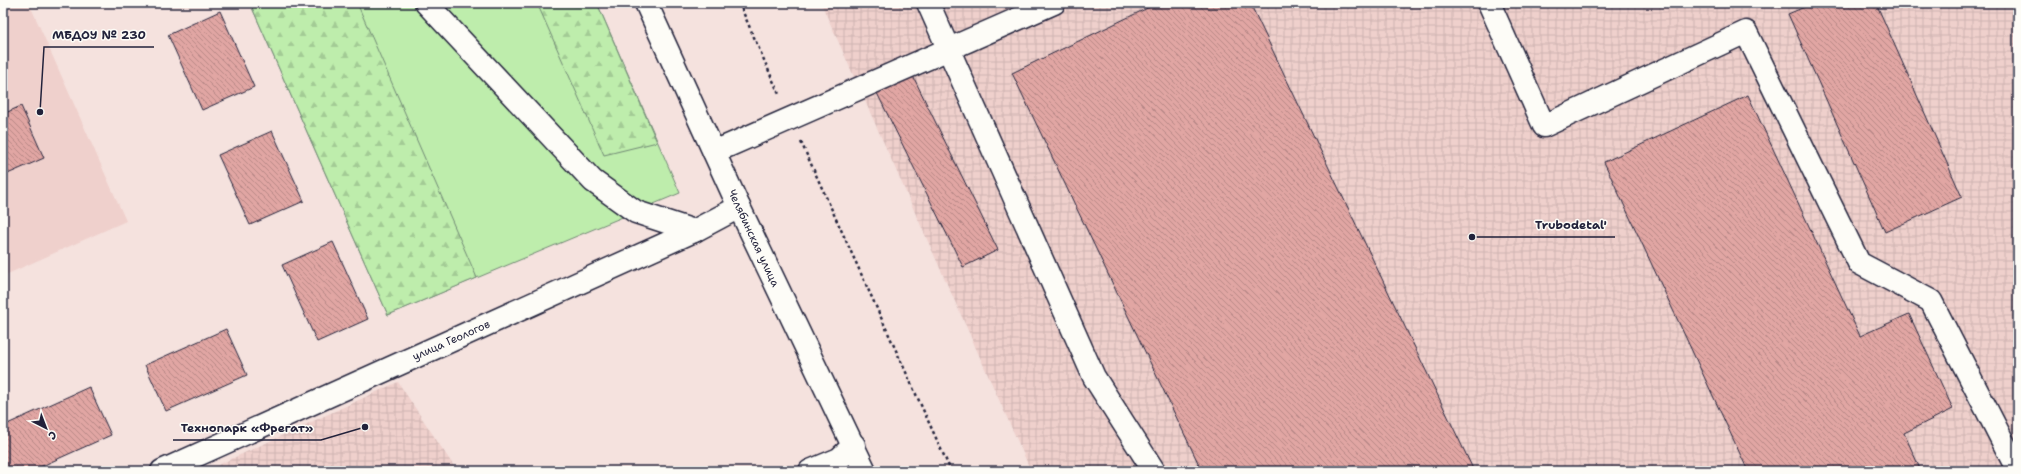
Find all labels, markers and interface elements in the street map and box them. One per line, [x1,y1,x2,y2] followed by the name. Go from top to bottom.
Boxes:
[44,23,154,47] callout: МБДОУ № 230
[52,27,146,43] text: МБДОУ № 230
[724,187,783,290] street label: Челябинская улица
[1527,213,1615,237] callout: Trubodetal'
[1535,217,1607,233] text: Trubodetal'
[410,317,493,364] street label: улица Геологов
[26,408,66,448] north arrow
[173,416,321,440] callout: Технопарк «Фрегат»
[181,420,313,436] text: Технопарк «Фрегат»
[45,427,60,443] text: С

